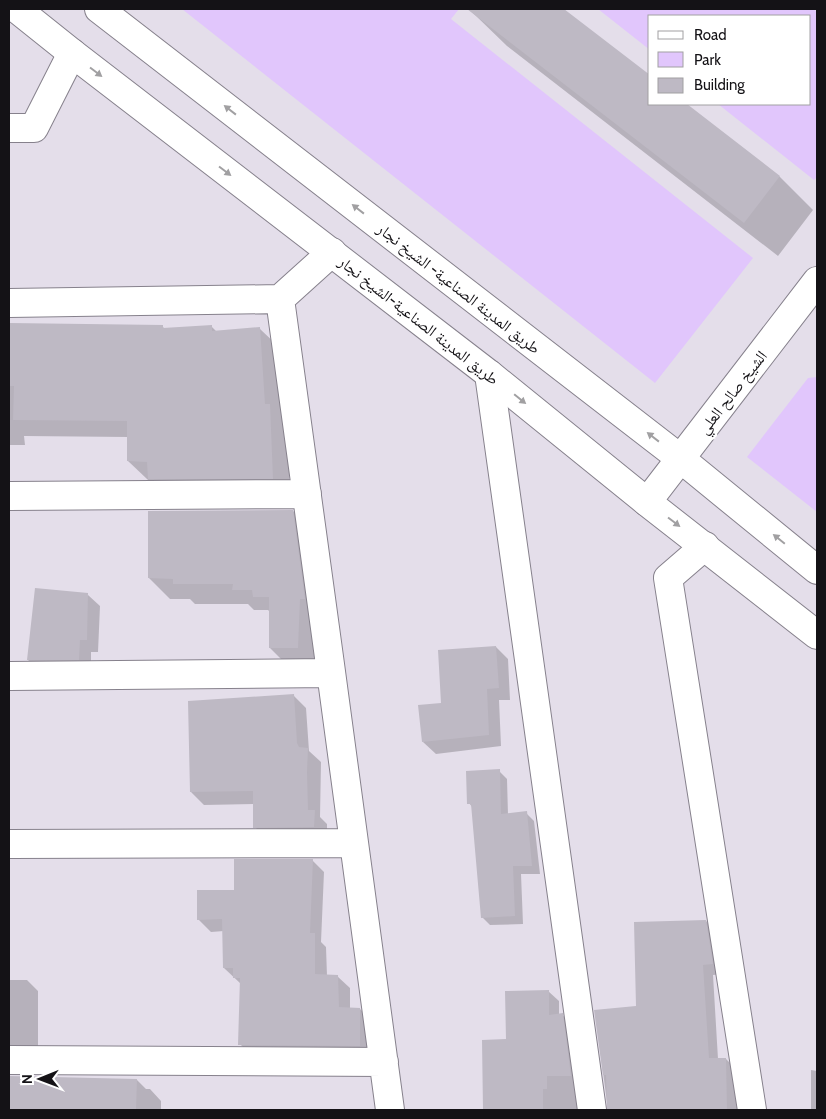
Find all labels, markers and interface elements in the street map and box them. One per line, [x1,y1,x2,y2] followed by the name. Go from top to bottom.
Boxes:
[648,15,811,105] legend
[694,26,727,44] text: Road
[694,51,721,69] text: Park
[90,67,103,77] one-way arrow
[694,76,745,94] text: Building
[224,104,237,115] one-way arrow
[219,165,232,176] one-way arrow
[352,204,365,215] one-way arrow
[372,218,544,359] street label: طريق المدينة الصناعية- الشيخ نجار
[333,251,503,390] street label: طريق المدينة الصناعية-الشيخ نجار
[694,347,773,440] street label: الشيخ صالح العلي
[513,393,526,404] one-way arrow
[647,432,660,443] one-way arrow
[667,517,680,528] one-way arrow
[773,534,786,545] one-way arrow
[15,1054,65,1104] north arrow
[18,1074,36,1084] text: N

